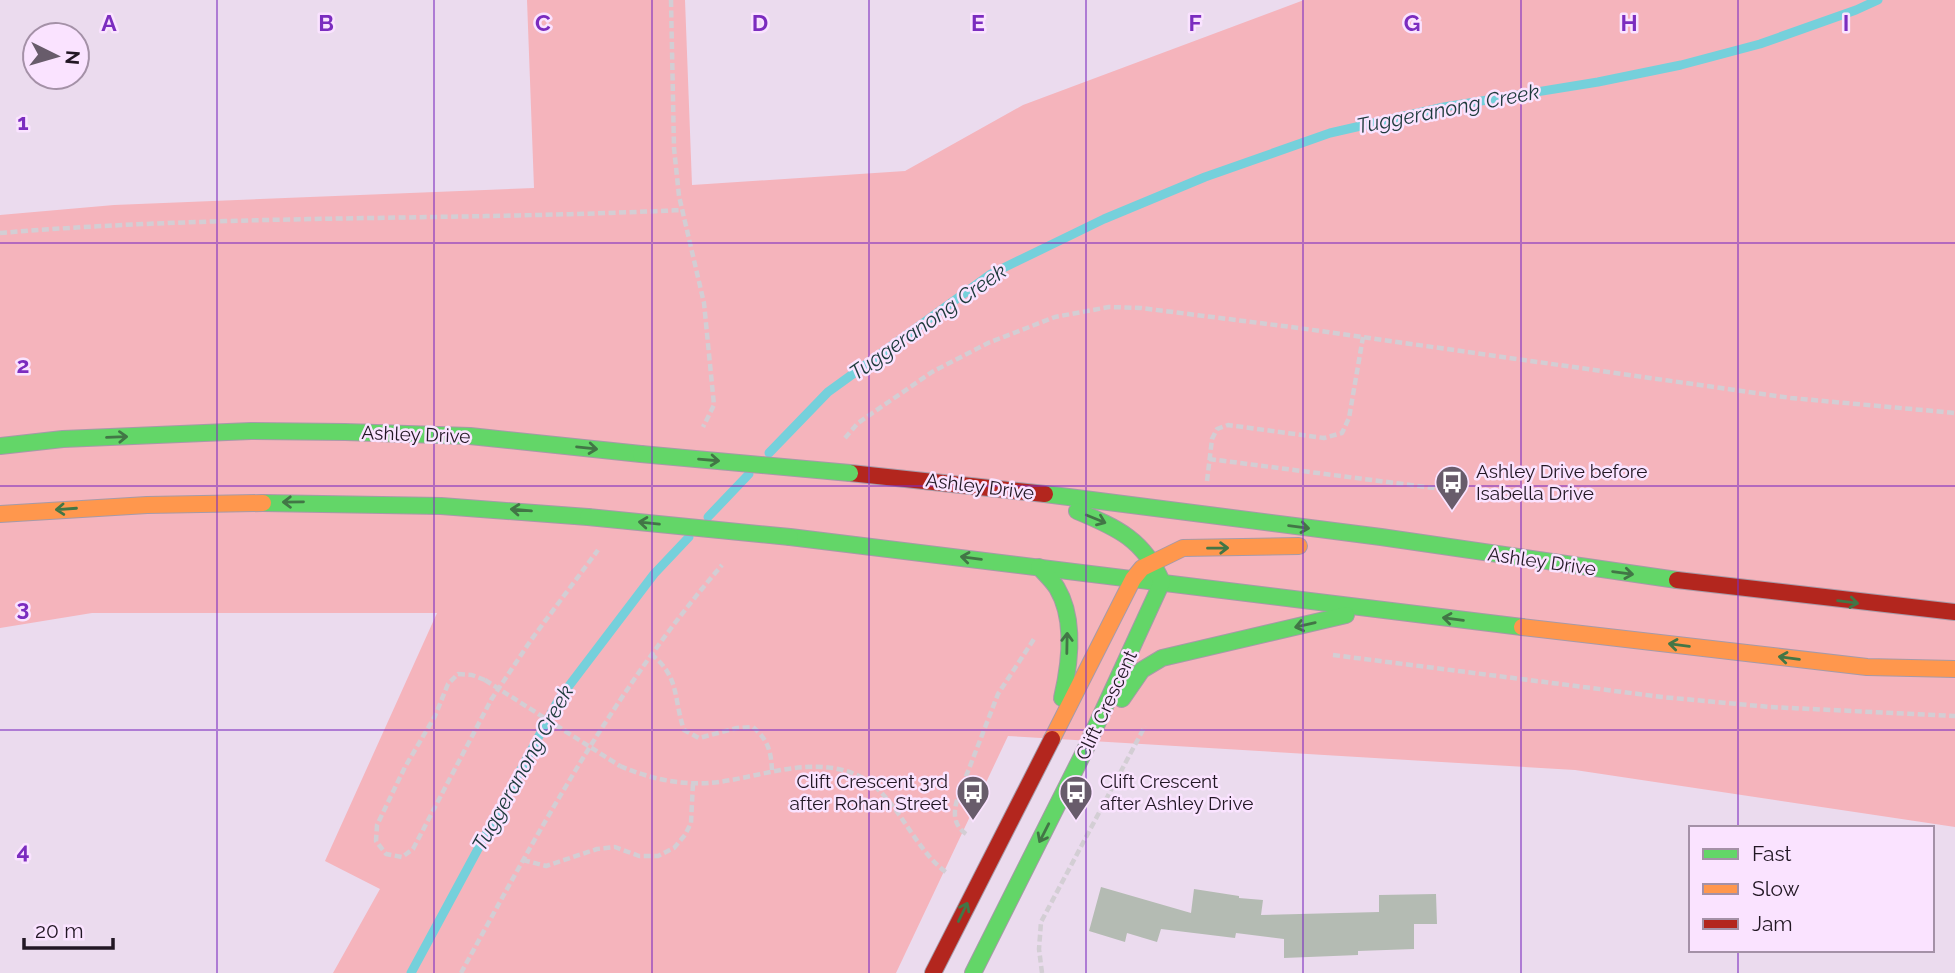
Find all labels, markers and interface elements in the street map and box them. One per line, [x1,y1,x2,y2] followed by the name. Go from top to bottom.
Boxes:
[101,9,117,36] text: A
[318,9,334,36] text: B
[535,9,551,36] text: C
[752,9,768,36] text: D
[971,9,985,36] text: E
[1188,9,1202,36] text: F
[1404,9,1420,36] text: G
[1620,9,1638,36] text: H
[1843,9,1849,36] text: I
[21,21,91,91] north arrow
[61,49,85,66] text: N
[1354,79,1541,139] water label: Tuggeranong Creek
[17,108,29,135] text: 1
[844,258,1011,385] water label: Tuggeranong Creek
[17,351,29,378] text: 2
[361,421,471,447] street label: Ashley Drive
[105,430,128,443] one-way arrow
[575,442,598,455] one-way arrow
[697,454,719,467] one-way arrow
[1476,460,1647,504] place label: Ashley Drive before Isabella Drive
[1433,463,1471,512] bus stop icon: Ashley Drive before Isabella Drive
[925,468,1035,504] street label: Ashley Drive
[282,495,305,509] one-way arrow
[55,503,78,516] one-way arrow
[510,503,532,516] one-way arrow
[1085,513,1107,526] one-way arrow
[638,516,661,529] one-way arrow
[1287,520,1310,533] one-way arrow
[1206,541,1229,554] one-way arrow
[1487,543,1597,579] street label: Ashley Drive
[960,552,983,565] one-way arrow
[1611,566,1634,579] one-way arrow
[17,594,29,621] text: 3
[1837,595,1859,608] one-way arrow
[1442,612,1465,625] one-way arrow
[1294,618,1317,632] one-way arrow
[1061,632,1074,655] one-way arrow
[1668,638,1691,651] one-way arrow
[1071,646,1141,763] street label: Clift Crescent
[1778,651,1801,664] one-way arrow
[467,680,579,855] water label: Tuggeranong Creek
[790,770,949,814] place label: Clift Crescent 3rd after Rohan Street
[1100,770,1253,814] place label: Clift Crescent after Ashley Drive
[954,773,992,822] bus stop icon: Clift Crescent 3rd after Rohan Street
[1057,773,1095,822] bus stop icon: Clift Crescent after Ashley Drive
[1036,822,1050,843] one-way arrow
[1689,826,1934,952] legend
[16,837,30,864] text: 4
[1752,841,1792,866] text: Fast
[1752,876,1800,901] text: Slow
[957,902,971,923] one-way arrow
[24,906,114,950] scale bar
[1752,911,1793,936] text: Jam
[35,918,83,943] text: 20 m

